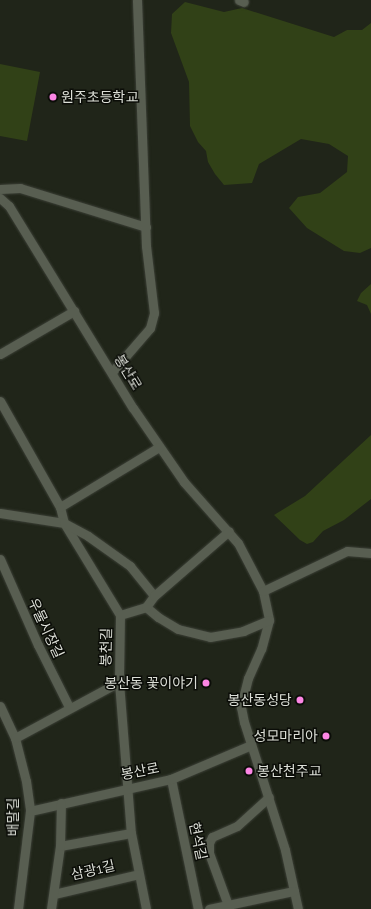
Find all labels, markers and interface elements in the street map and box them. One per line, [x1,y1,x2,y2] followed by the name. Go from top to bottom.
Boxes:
[61,89,138,105] place label: 원주초등학교
[48,92,58,102] marker: 원주초등학교
[111,351,145,393] street label: 봉산로
[25,595,67,661] street label: 우물시장길
[97,628,115,666] street label: 봉천길
[104,675,198,691] place label: 봉산동 꽃이야기
[201,678,211,688] marker: 봉산동 꽃이야기
[228,692,292,708] place label: 봉산동성당
[295,695,305,705] marker: 봉산동성당
[254,728,318,744] place label: 성모마리아
[321,731,331,741] marker: 성모마리아
[119,759,161,783] street label: 봉산로
[257,763,321,779] place label: 봉산천주교
[244,766,254,776] marker: 봉산천주교
[5,798,21,836] street label: 배말길
[186,820,210,862] street label: 현석길
[69,857,117,883] street label: 삼광1길

